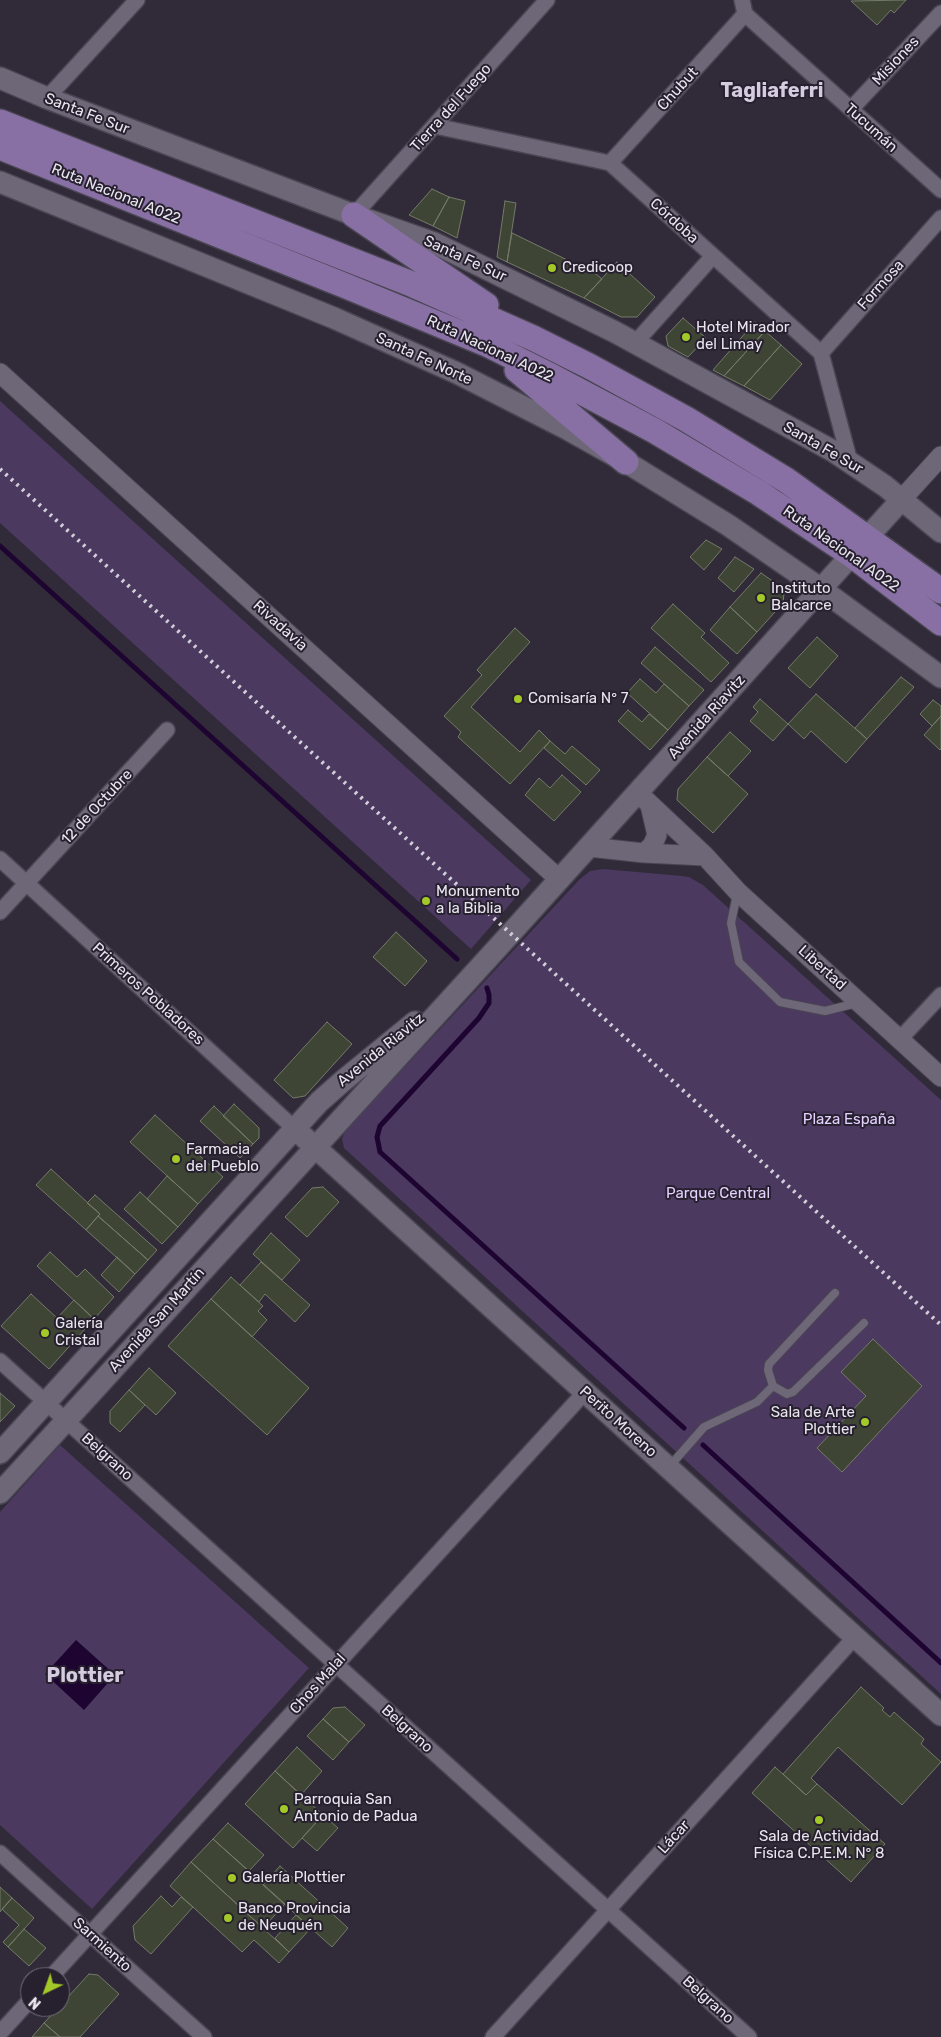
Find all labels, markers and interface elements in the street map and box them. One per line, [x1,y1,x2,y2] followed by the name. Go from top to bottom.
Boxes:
[869,33,923,89] street label: Misiones
[407,60,495,156] street label: Tierra del Fuego
[654,64,702,114] street label: Chubut
[721,79,823,103] district label: Tagliaferri
[42,90,132,138] street label: Santa Fe Sur
[841,100,901,156] street label: Tucumán
[49,160,183,228] street label: Ruta Nacional A022
[646,195,702,247] street label: Córdoba
[421,232,509,286] street label: Santa Fe Sur
[854,256,908,314] street label: Formosa
[562,259,633,277] place label: Credicoop
[546,262,558,274] marker: Credicoop
[424,312,556,386] street label: Ruta Nacional A022
[696,319,789,354] place label: Hotel Mirador del Limay
[373,329,475,389] street label: Santa Fe Norte
[680,331,692,343] marker: Hotel Mirador del Limay
[780,418,866,478] street label: Santa Fe Sur
[779,502,903,596] street label: Ruta Nacional A022
[771,580,832,615] place label: Instituto Balcarce
[755,592,767,604] marker: Instituto Balcarce
[249,597,311,655] street label: Rivadavia
[665,671,749,763] street label: Avenida Riavitz
[528,690,628,708] place label: Comisaría N° 7
[512,693,524,705] marker: Comisaría N° 7
[58,766,136,848] street label: 12 de Octubre
[436,883,520,918] place label: Monumento a la Biblia
[420,895,432,907] marker: Monumento a la Biblia
[88,939,208,1049] street label: Primeros Pobladores
[794,942,850,994] street label: Libertad
[334,1009,428,1091] street label: Avenida Riavitz
[803,1111,895,1129] park label: Plaza España
[186,1141,259,1176] place label: Farmacia del Pueblo
[170,1153,182,1165] marker: Farmacia del Pueblo
[666,1185,770,1203] park label: Parque Central
[105,1264,209,1376] street label: Avenida San Martín
[55,1315,103,1350] place label: Galería Cristal
[39,1327,51,1339] marker: Galería Cristal
[576,1383,660,1461] street label: Perito Moreno
[771,1404,855,1439] place label: Sala de Arte Plottier
[859,1416,871,1428] marker: Sala de Arte Plottier
[78,1429,136,1485] street label: Belgrano
[286,1650,350,1718] street label: Chos Malal
[47,1664,123,1688] district label: Plottier
[378,1701,436,1757] street label: Belgrano
[294,1791,418,1826] place label: Parroquia San Antonio de Padua
[278,1803,290,1815] marker: Parroquia San Antonio de Padua
[813,1814,825,1826] marker: Sala de Actividad Física C.P.E.M. N° 8
[654,1816,694,1858] street label: Lácar
[753,1828,885,1863] place label: Sala de Actividad Física C.P.E.M. N° 8
[242,1869,345,1887] place label: Galería Plottier
[226,1872,238,1884] marker: Galería Plottier
[238,1900,351,1935] place label: Banco Provincia de Neuquén
[222,1912,234,1924] marker: Banco Provincia de Neuquén
[69,1914,135,1976] street label: Sarmiento
[20,1967,70,2017] north arrow
[679,1972,737,2028] street label: Belgrano
[26,1993,45,2012] text: N

